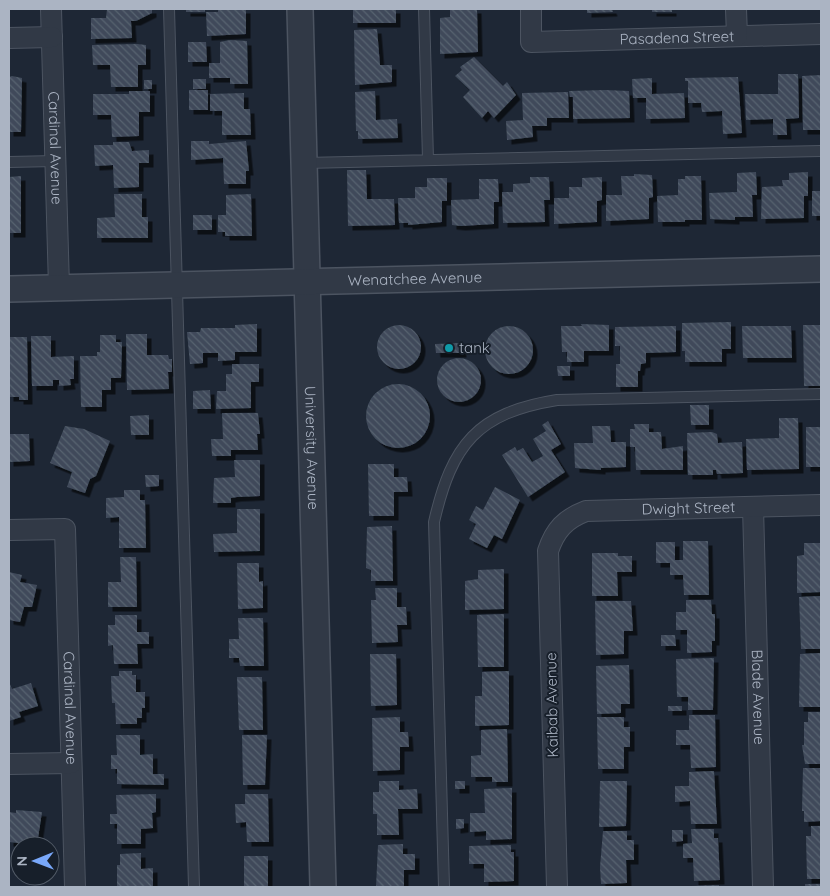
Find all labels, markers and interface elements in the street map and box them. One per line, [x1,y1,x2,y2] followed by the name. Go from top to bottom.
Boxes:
[619,26,735,49] street label: Pasadena Street
[44,91,67,205] street label: Cardinal Avenue
[348,267,482,290] street label: Wenatchee Avenue
[459,338,490,357] place label: tank
[443,342,455,354] marker: tank
[301,386,323,510] street label: University Avenue
[641,497,735,519] street label: Dwight Street
[748,649,769,745] street label: Blade Avenue
[59,651,82,765] street label: Cardinal Avenue
[541,652,562,758] street label: Kaibab Avenue
[10,836,60,886] north arrow
[13,856,31,867] text: N

